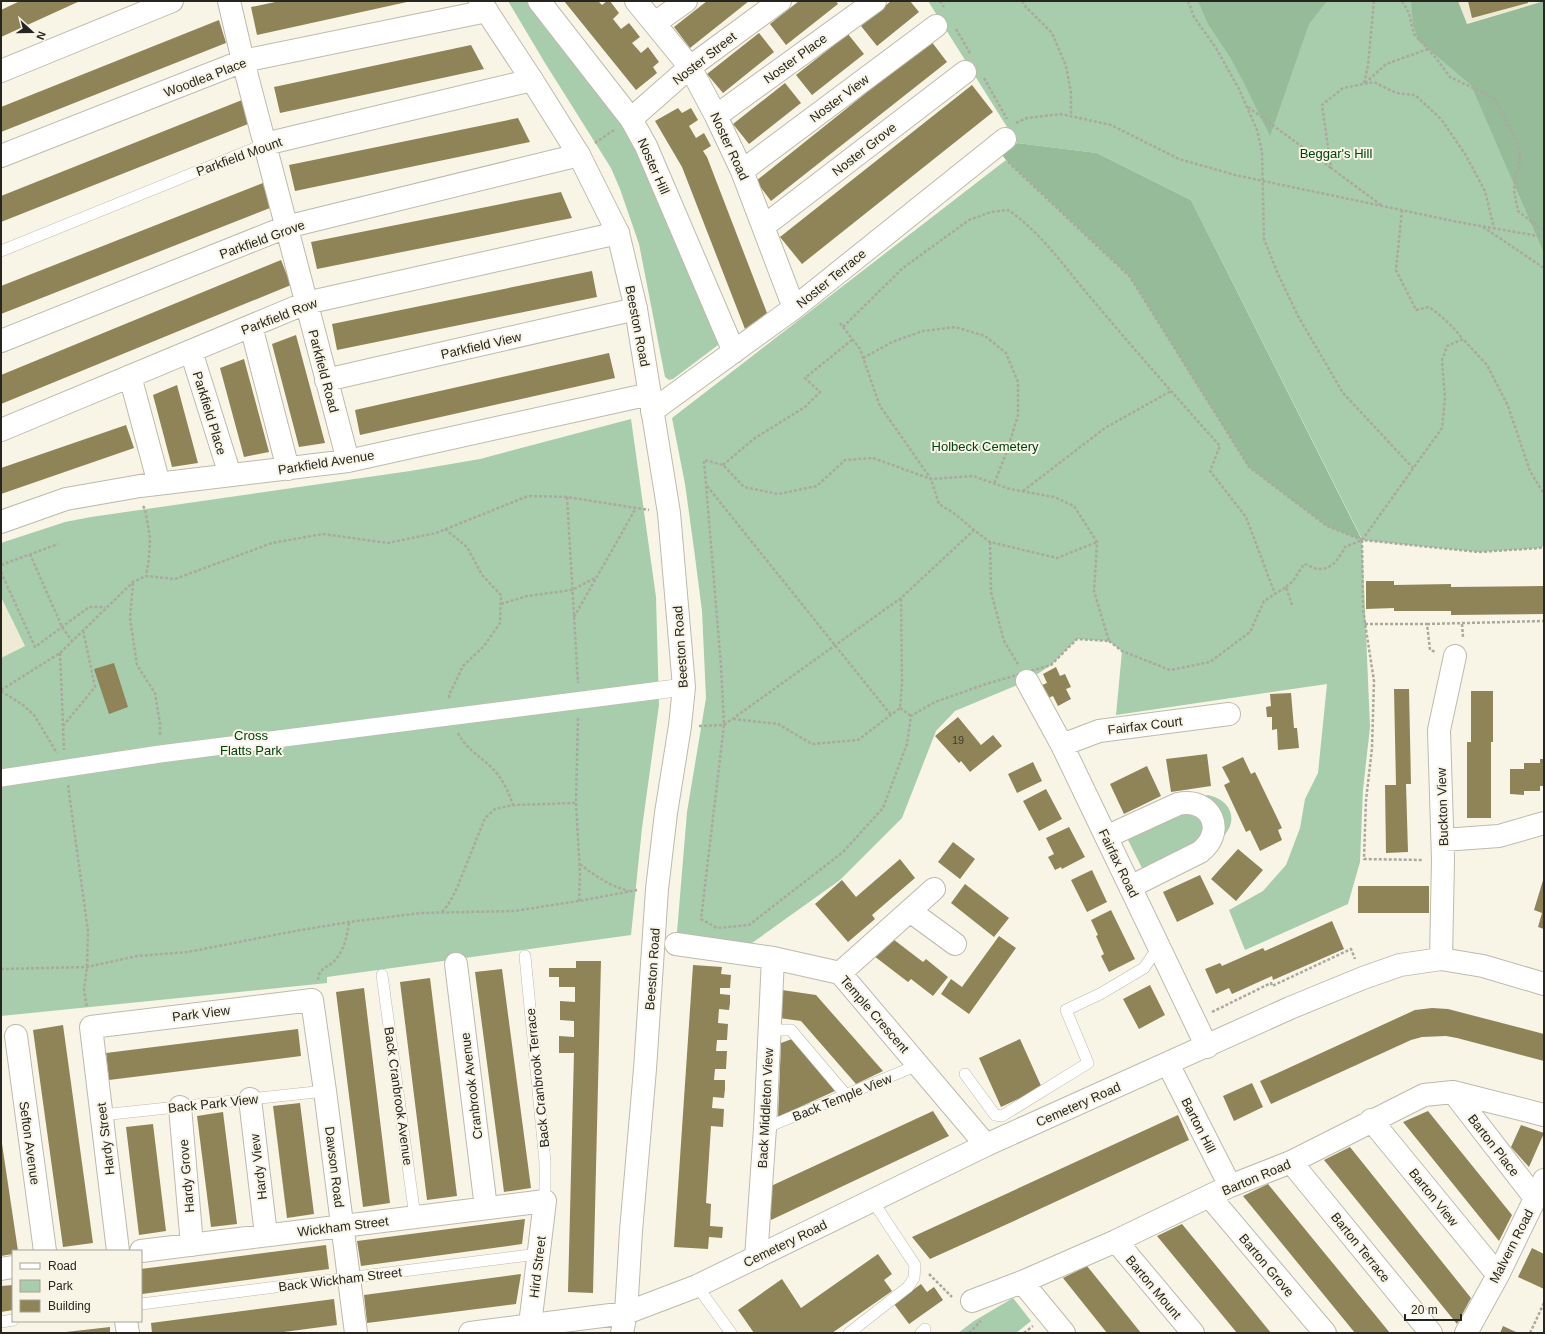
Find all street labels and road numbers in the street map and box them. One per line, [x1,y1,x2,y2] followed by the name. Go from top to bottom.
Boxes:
[670,29,739,88] street label: Noster Street
[761,30,830,86] street label: Noster Place
[162,55,249,100] street label: Woodlea Place
[807,71,872,125] street label: Noster View
[707,110,752,182] street label: Noster Road
[829,120,899,179] street label: Noster Grove
[194,134,285,179] street label: Parkfield Mount
[634,136,673,197] street label: Noster Hill
[218,217,307,262] street label: Parkfield Grove
[794,246,869,311] street label: Noster Terrace
[622,284,653,368] street label: Beeston Road
[239,295,320,338] street label: Parkfield Row
[305,328,342,414] street label: Parkfield Road
[439,329,523,362] street label: Parkfield View
[190,369,229,457] street label: Parkfield Place
[277,447,375,478] street label: Parkfield Avenue
[670,605,691,689] street label: Beeston Road
[1107,713,1184,738] street label: Fairfax Court
[1434,767,1451,846] street label: Buckton View
[1095,826,1142,900] street label: Fairfax Road
[642,927,663,1011] street label: Beeston Road
[837,973,913,1056] street label: Temple Crescent
[171,1002,232,1024] street label: Park View
[523,1008,552,1148] street label: Back Cranbrook Terrace
[381,1026,416,1166] street label: Back Cranbrook Avenue
[458,1032,485,1140] street label: Cranbrook Avenue
[755,1047,776,1169] street label: Back Middleton View
[790,1070,895,1124] street label: Back Temple View
[1034,1079,1123,1130] street label: Cemetery Road
[167,1091,260,1116] street label: Back Park View
[1178,1095,1219,1155] street label: Barton Hill
[16,1100,43,1186] street label: Sefton Avenue
[94,1101,117,1176] street label: Hardy Street
[1465,1111,1522,1179] street label: Barton Place
[322,1126,347,1208] street label: Dawson Road
[247,1133,270,1201] street label: Hardy View
[176,1139,197,1213] street label: Hardy Grove
[1220,1156,1293,1199] street label: Barton Road
[1406,1165,1462,1230] street label: Barton View
[1486,1207,1537,1286] street label: Malvern Road
[1328,1210,1393,1285] street label: Barton Terrace
[297,1213,390,1240] street label: Wickham Street
[741,1217,829,1270] street label: Cemetery Road
[1236,1231,1297,1300] street label: Barton Grove
[526,1235,549,1299] street label: Hird Street
[1123,1253,1185,1322] street label: Barton Mount
[277,1264,403,1295] street label: Back Wickham Street

